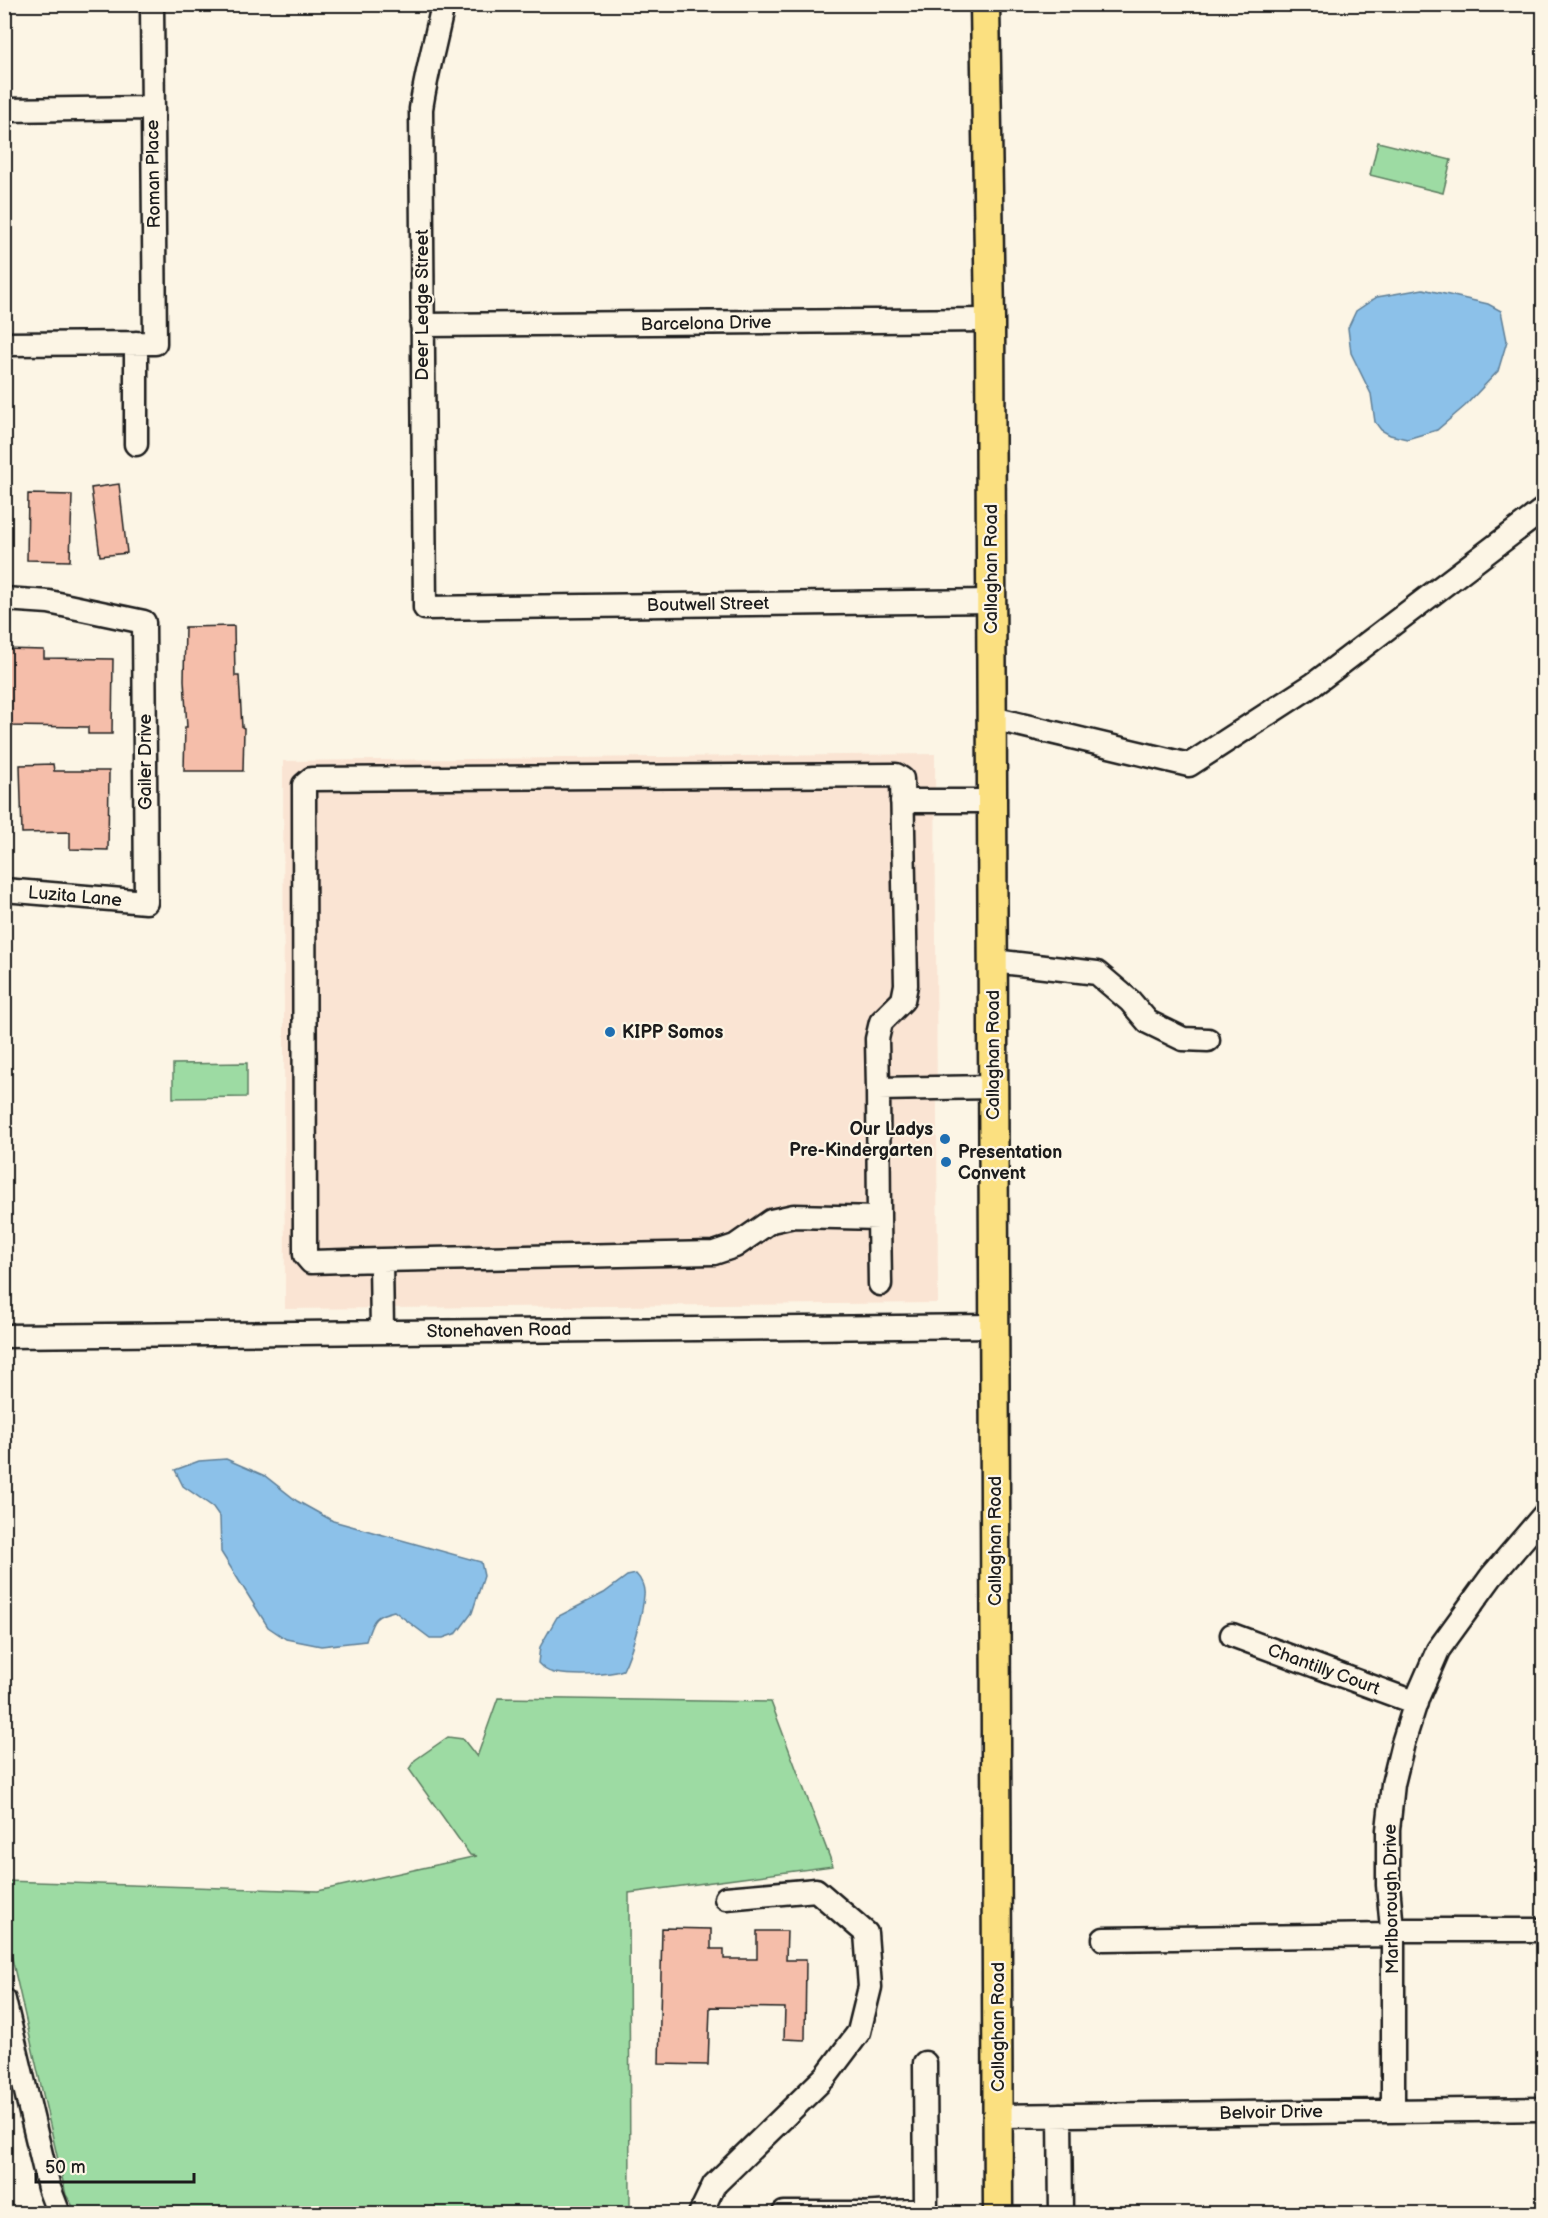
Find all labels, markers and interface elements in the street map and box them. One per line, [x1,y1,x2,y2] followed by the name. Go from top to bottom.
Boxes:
[142,119,165,229] street label: Roman Place
[412,229,433,381] street label: Deer Ledge Street
[641,312,772,335] street label: Barcelona Drive
[981,504,1002,634] street label: Callaghan Road
[647,593,770,616] street label: Boutwell Street
[135,714,156,810] street label: Gailer Drive
[27,882,123,911] street label: Luzita Lane
[983,990,1004,1120] street label: Callaghan Road
[622,1022,724,1043] place label: KIPP Somos
[603,1025,617,1039] marker: KIPP Somos
[789,1119,933,1161] place label: Our Ladys Pre-Kindergarten
[938,1132,952,1146] marker: Our Ladys Pre-Kindergarten
[958,1142,1062,1184] place label: Presentation Convent
[939,1155,953,1169] marker: Presentation Convent
[426,1319,572,1342] street label: Stonehaven Road
[985,1476,1006,1606] street label: Callaghan Road
[1265,1639,1383,1700] street label: Chantilly Court
[1380,1823,1403,1974] street label: Marlborough Drive
[988,1962,1009,2092] street label: Callaghan Road
[1219,2101,1323,2124] street label: Belvoir Drive
[36,2146,194,2184] scale bar
[45,2157,86,2178] text: 50 m

